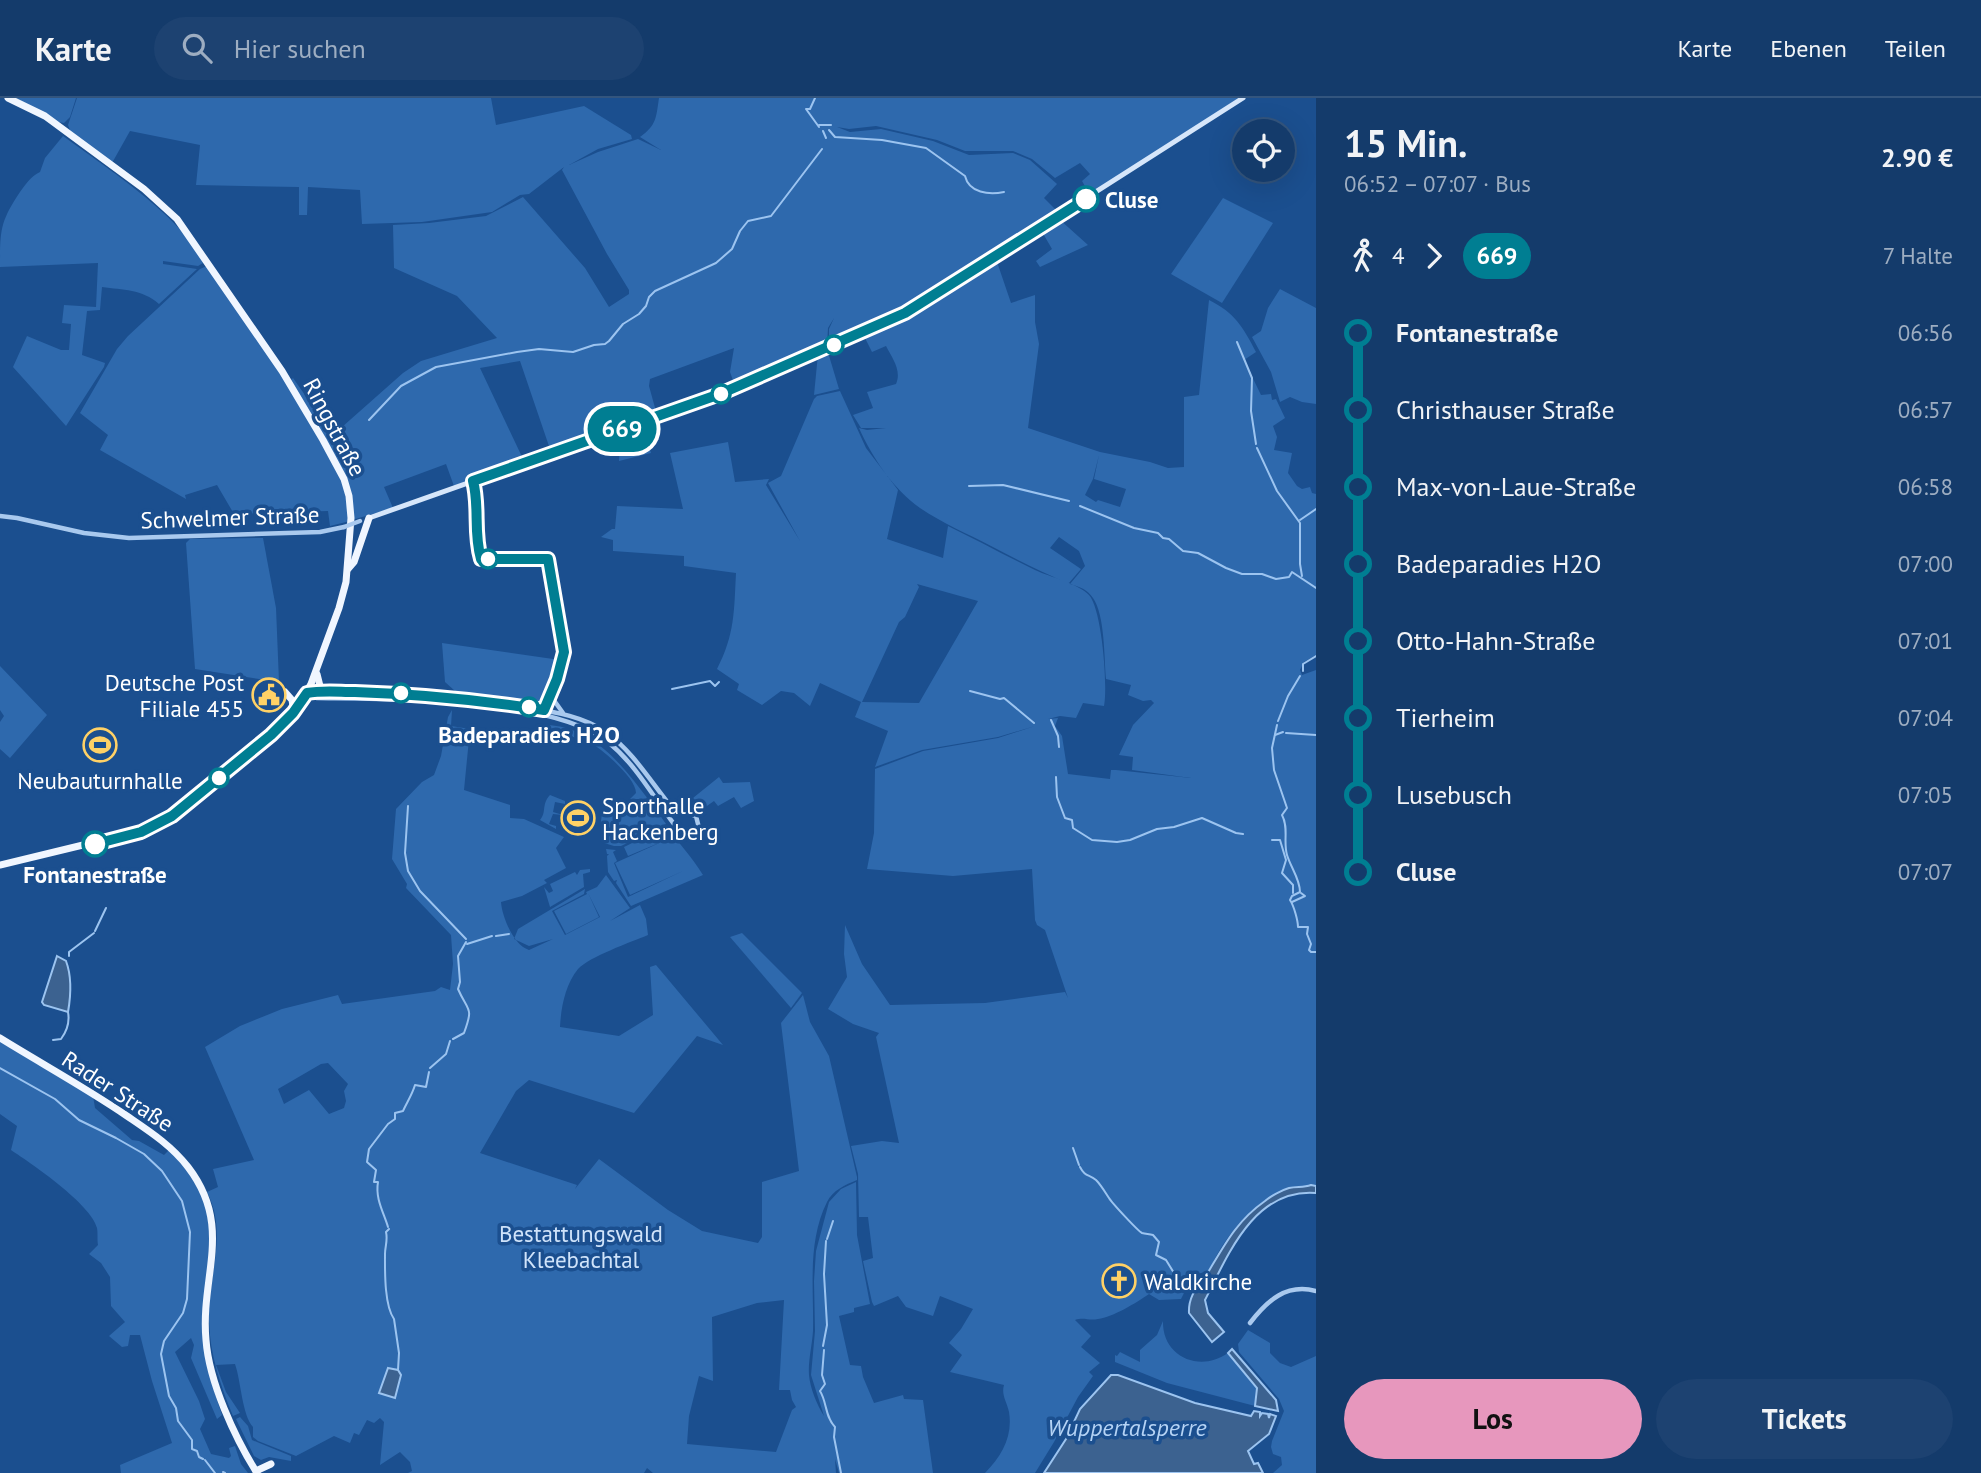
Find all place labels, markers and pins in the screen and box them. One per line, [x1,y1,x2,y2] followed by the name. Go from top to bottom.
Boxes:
[1105,185,1158,214] place label: Cluse
[1073,186,1099,212] marker: Cluse
[824,335,844,355] unlabelled marker
[711,384,731,404] unlabelled marker
[478,549,498,569] unlabelled marker
[105,668,244,723] place label: Deutsche Post Filiale 455
[250,676,288,714] public building icon: Deutsche Post Filiale 455
[391,683,411,703] unlabelled marker
[519,697,539,717] marker: Badeparadies H2O
[438,720,620,749] place label: Badeparadies H2O
[81,726,119,764] sports icon: Neubauturnhalle
[17,766,183,795] place label: Neubauturnhalle
[209,768,229,788] unlabelled marker
[602,791,719,846] place label: Sporthalle Hackenberg
[559,799,597,837] sports icon: Sporthalle Hackenberg
[82,831,108,857] marker: Fontanestraße
[23,860,167,889] place label: Fontanestraße
[1100,1262,1138,1300] church icon: Waldkirche
[1144,1267,1252,1296] place label: Waldkirche

